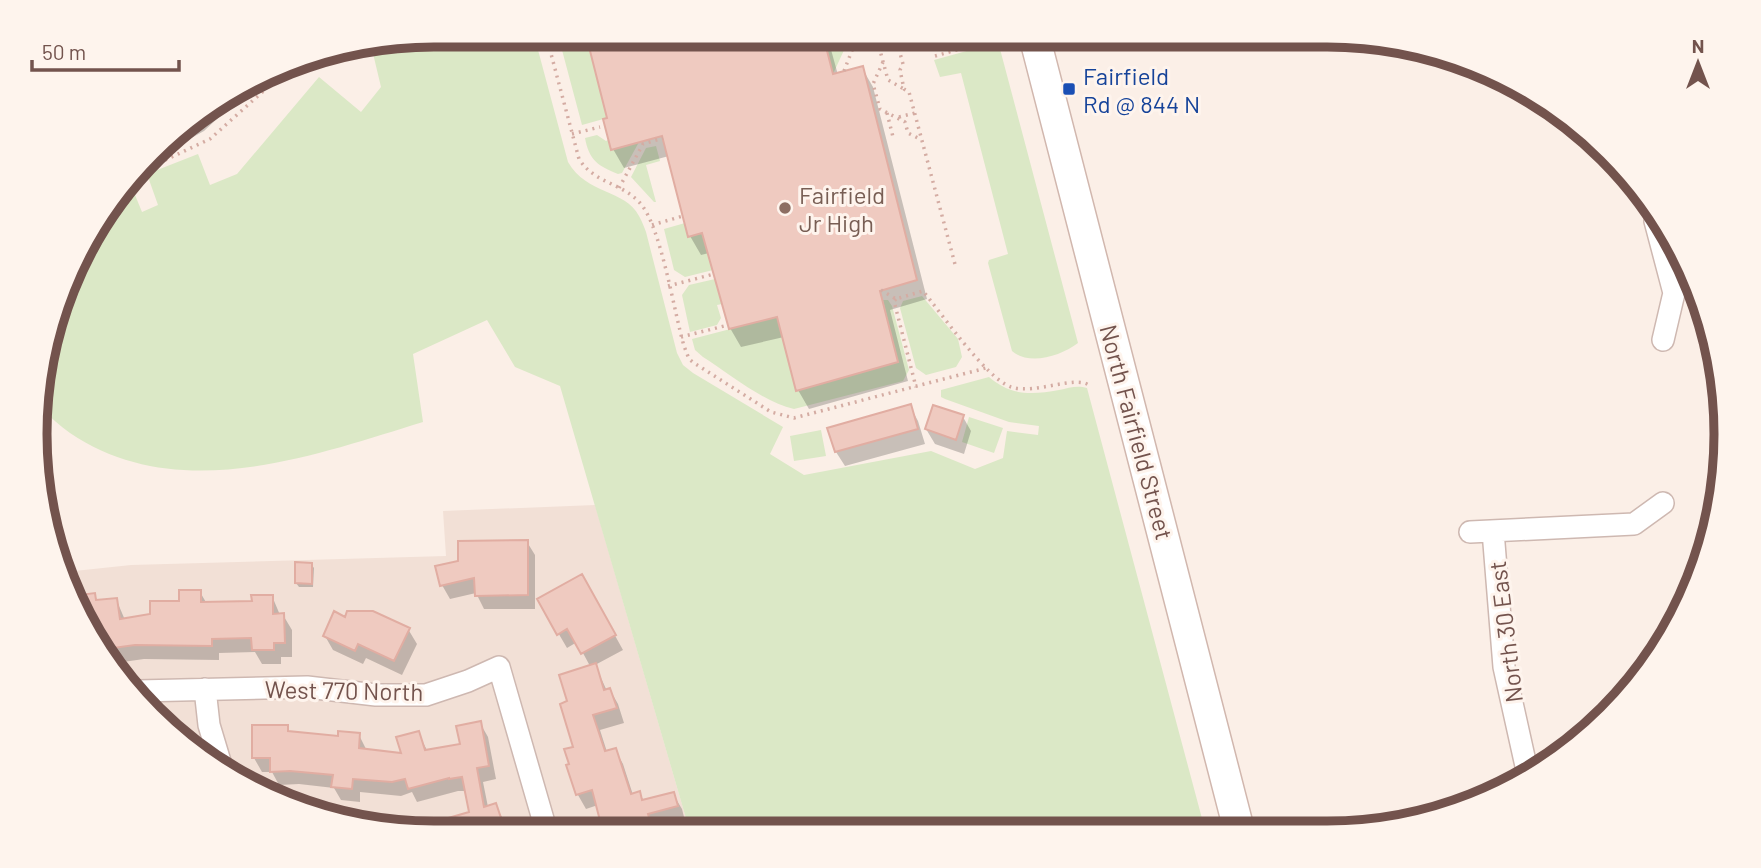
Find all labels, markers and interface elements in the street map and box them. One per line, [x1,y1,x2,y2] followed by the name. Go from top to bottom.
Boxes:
[32,28,178,72] scale bar
[1663,28,1733,98] north arrow
[1692,34,1704,57] text: N
[42,39,86,64] text: 50 m
[1083,61,1200,118] place label: Fairfield Rd @ 844 N
[1061,81,1077,97] marker: Fairfield Rd @ 844 N
[799,180,885,237] place label: Fairfield Jr High
[777,200,793,216] marker: Fairfield Jr High
[1094,321,1180,543] street label: North Fairfield Street
[1482,559,1528,705] street label: North 30 East
[264,674,424,706] street label: West 770 North

